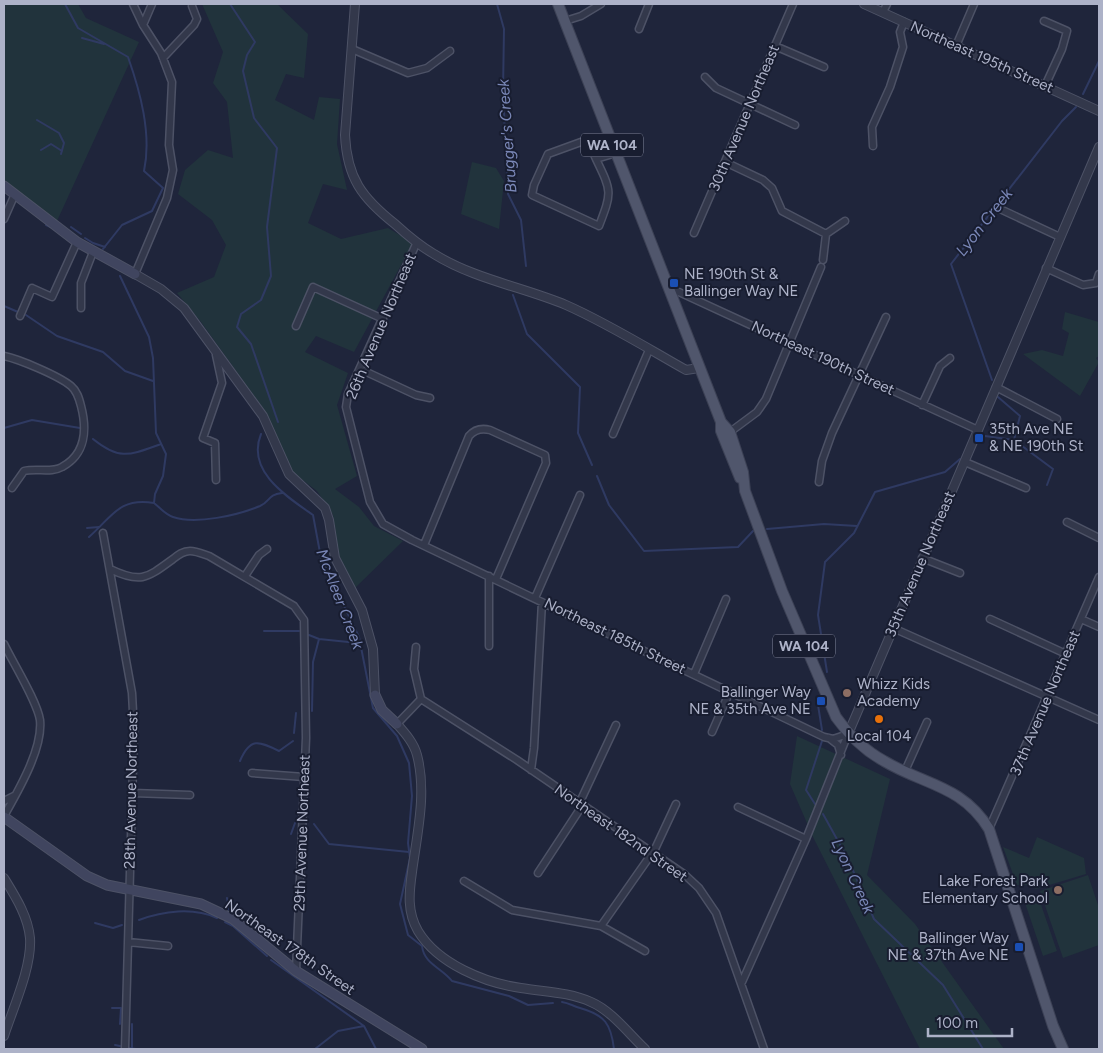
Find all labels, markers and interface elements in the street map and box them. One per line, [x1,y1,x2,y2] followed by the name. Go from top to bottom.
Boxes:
[908,17,1057,97] street label: Northeast 195th Street
[705,42,783,194] street label: 30th Avenue Northeast
[493,77,520,194] water label: Brugger's Creek
[581,134,643,156] road number: WA 104
[952,183,1017,260] water label: Lyon Creek
[342,250,420,402] street label: 26th Avenue Northeast
[684,265,798,300] place label: NE 190th St & Ballinger Way NE
[668,277,680,289] marker: NE 190th St & Ballinger Way NE
[749,317,898,399] street label: Northeast 190th Street
[989,420,1084,455] place label: 35th Ave NE & NE 190th St
[973,432,985,444] marker: 35th Ave NE & NE 190th St
[881,488,959,640] street label: 35th Avenue Northeast
[312,546,368,653] water label: McAleer Creek
[541,594,689,678] street label: Northeast 185th Street
[1006,627,1084,778] street label: 37th Avenue Northeast
[773,634,835,658] road number: WA 104
[857,675,930,710] place label: Whizz Kids Academy
[689,683,811,718] place label: Ballinger Way NE & 35th Ave NE
[841,687,853,699] marker: Whizz Kids Academy
[815,695,827,707] marker: Ballinger Way NE & 35th Ave NE
[121,711,141,869] street label: 28th Avenue Northeast
[873,713,885,725] marker: Local 104
[847,727,911,745] place label: Local 104
[290,754,314,912] street label: 29th Avenue Northeast
[551,780,691,886] street label: Northeast 182nd Street
[827,835,879,918] water label: Lyon Creek
[922,872,1049,907] place label: Lake Forest Park Elementary School
[1052,884,1064,896] marker: Lake Forest Park Elementary School
[221,895,359,999] street label: Northeast 178th Street
[887,929,1009,964] place label: Ballinger Way NE & 37th Ave NE
[1013,941,1025,953] marker: Ballinger Way NE & 37th Ave NE
[928,1006,1012,1038] scale bar
[936,1014,978,1032] text: 100 m

